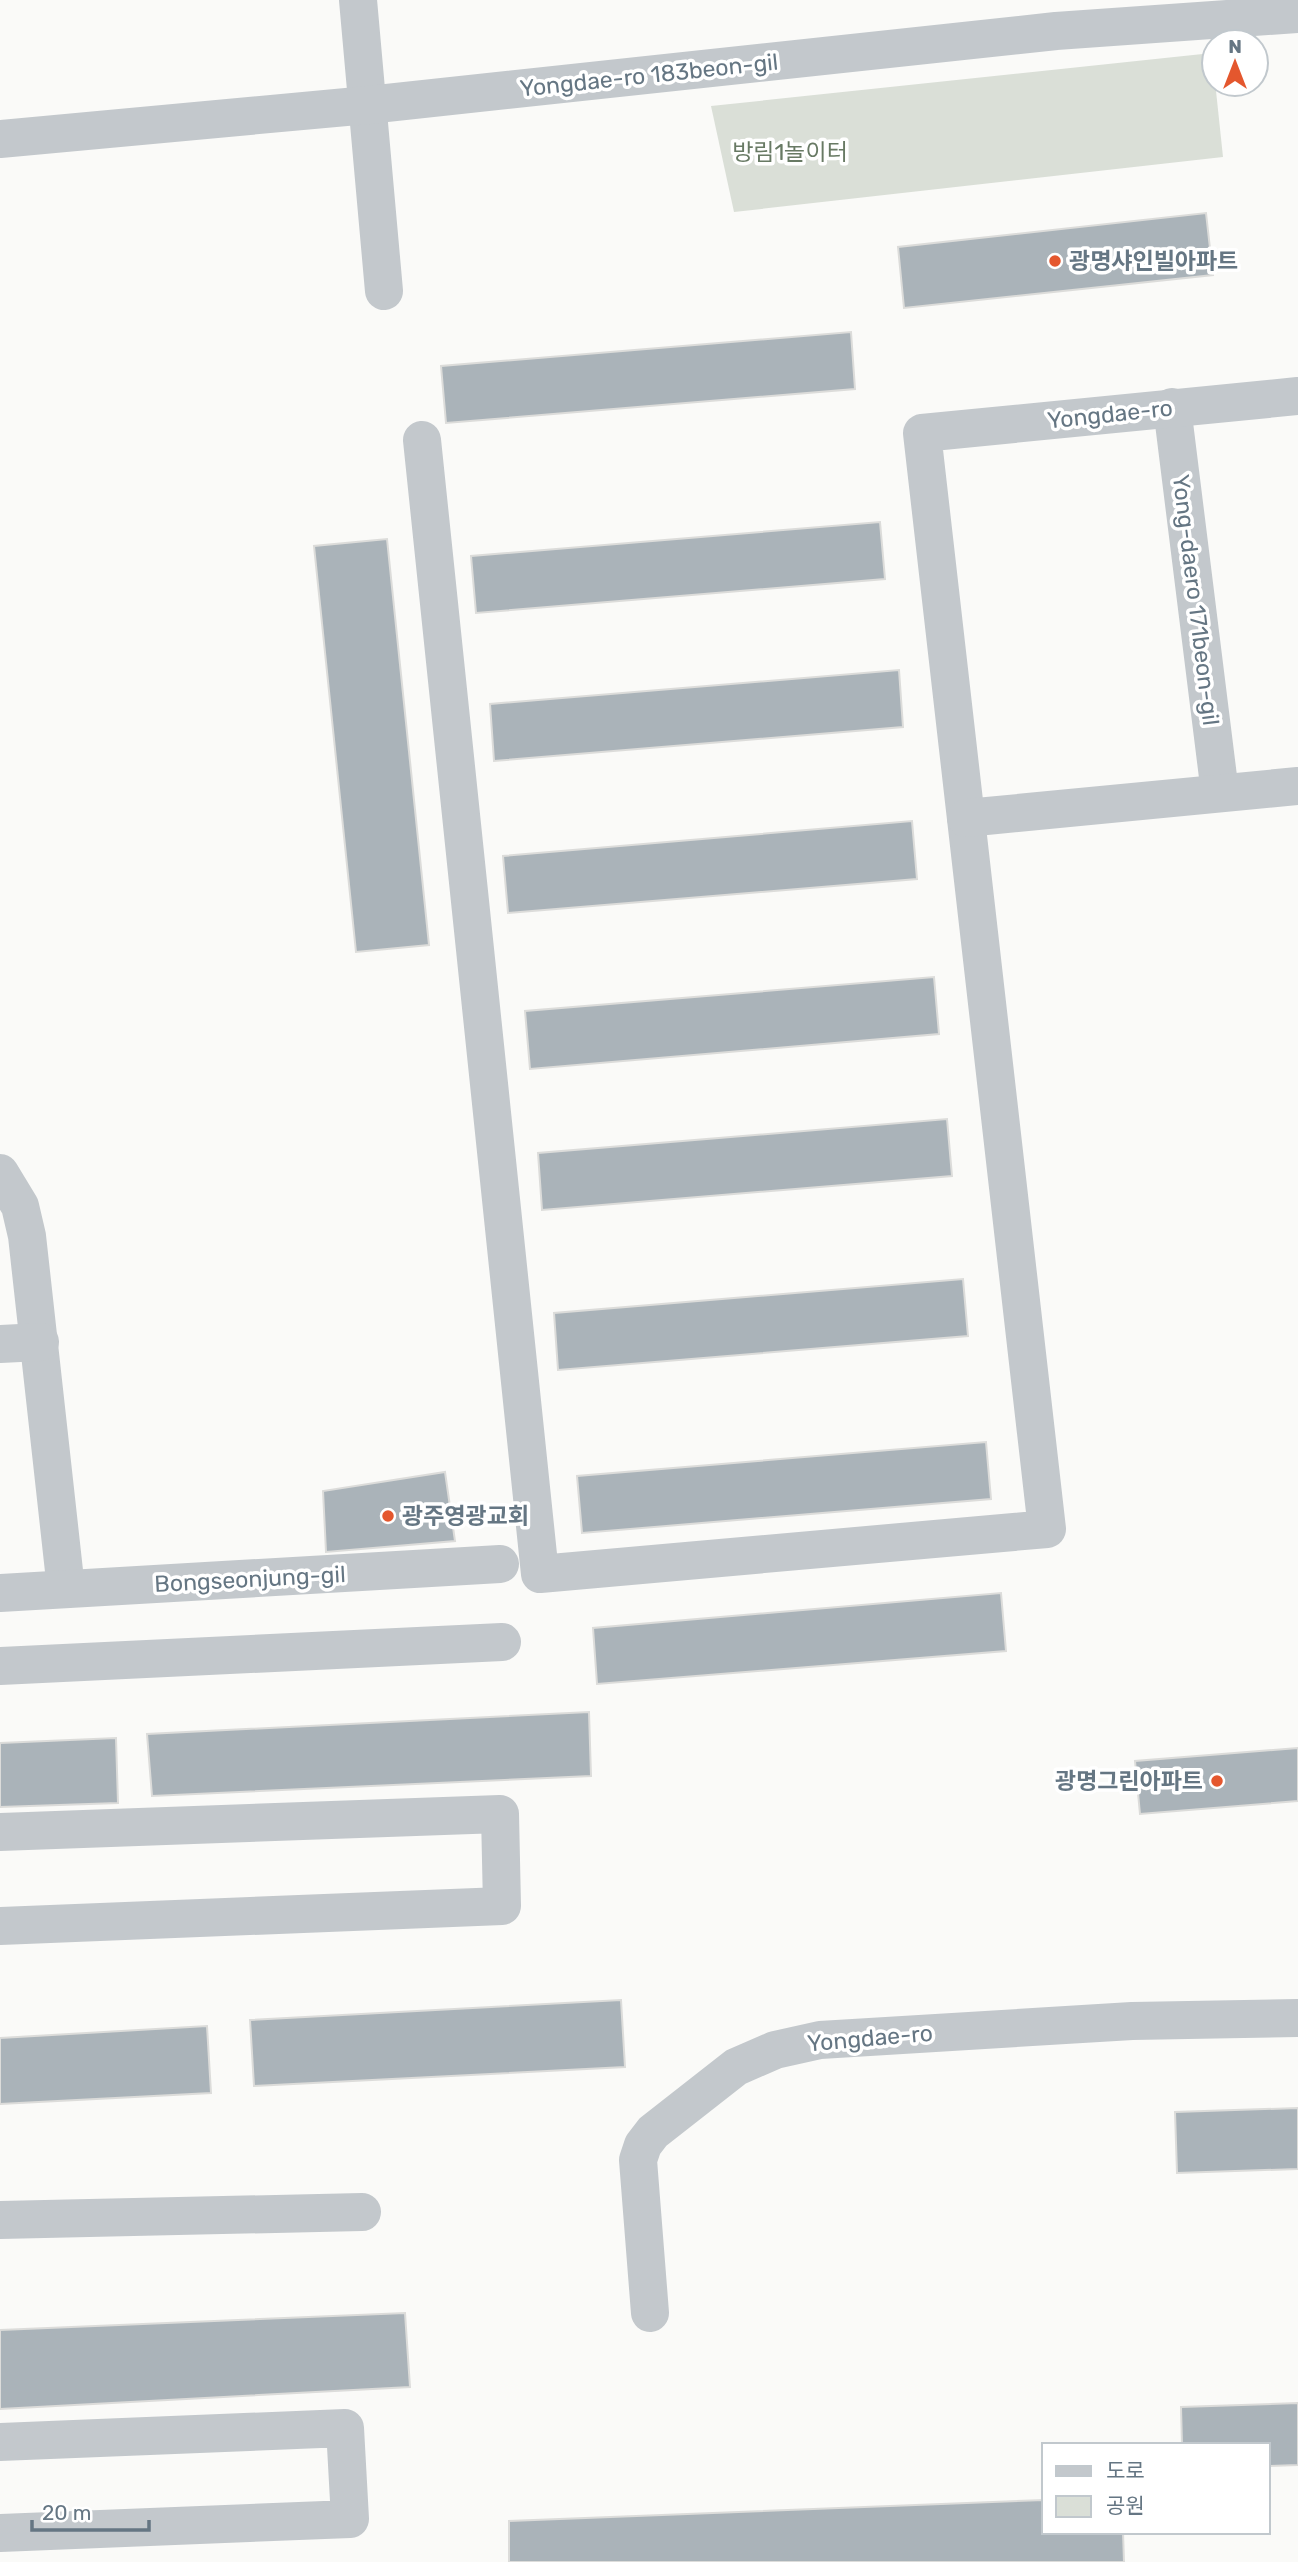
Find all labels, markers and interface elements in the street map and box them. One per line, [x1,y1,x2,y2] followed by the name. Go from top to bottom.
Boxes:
[1200,28,1270,98] north arrow
[1228,35,1242,58] text: N
[518,48,780,102] street label: Yongdae-ro 183beon-gil
[732,138,848,166] park label: 방림1놀이터
[1069,247,1238,275] place label: 광명샤인빌아파트
[1047,253,1063,269] marker: 광명샤인빌아파트
[1046,393,1174,435] street label: Yongdae-ro
[1167,473,1225,727] street label: Yong-daero 171beon-gil
[402,1502,529,1530] place label: 광주영광교회
[380,1508,396,1524] marker: 광주영광교회
[154,1560,346,1598] street label: Bongseonjung-gil
[1055,1767,1203,1795] place label: 광명그린아파트
[1209,1773,1225,1789] marker: 광명그린아파트
[806,2019,934,2057] street label: Yongdae-ro
[1042,2443,1270,2534] legend
[1106,2458,1145,2483] text: 도로
[32,2488,149,2532] scale bar
[1106,2493,1145,2518] text: 공원
[42,2500,91,2525] text: 20 m

